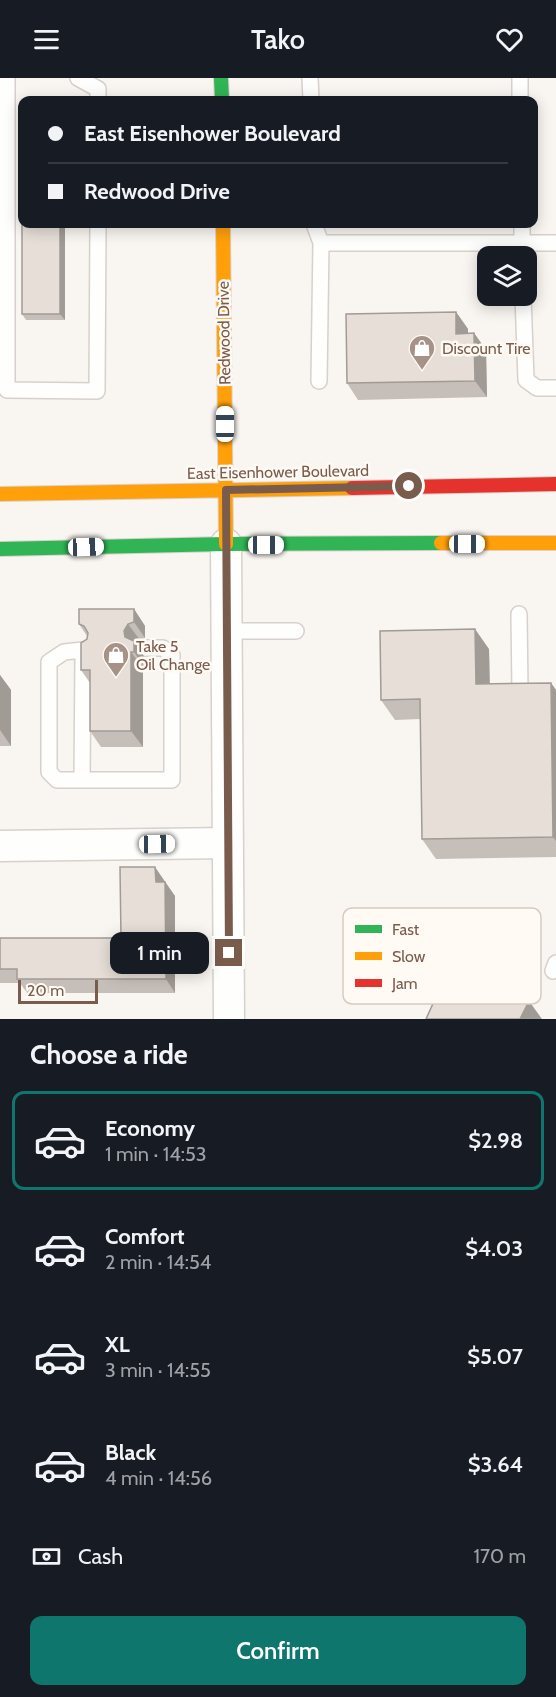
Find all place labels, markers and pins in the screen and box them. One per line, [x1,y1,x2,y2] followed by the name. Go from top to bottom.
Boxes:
[407,333,437,371] shop icon: Discount Tire
[442,339,531,358] place label: Discount Tire
[136,637,210,674] place label: Take 5 Oil Change
[101,640,131,678] shop icon: Take 5 Oil Change

